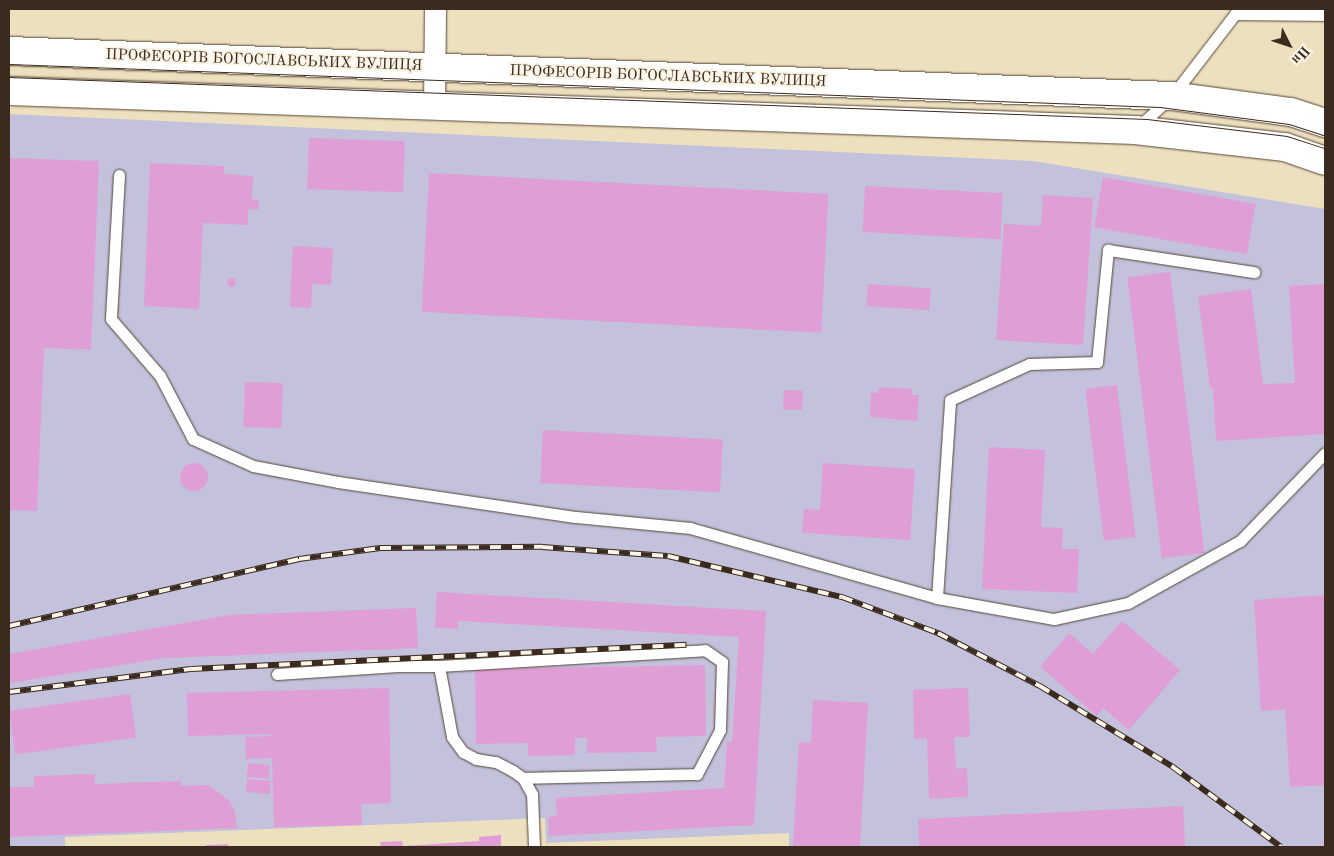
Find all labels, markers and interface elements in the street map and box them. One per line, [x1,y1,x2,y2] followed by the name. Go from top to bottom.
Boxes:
[1264,20,1314,70] north arrow
[1289,43,1312,67] text: Пн
[105,46,423,76] street label: ПРОФЕСОРІВ БОГОСЛАВСЬКИХ ВУЛИЦЯ
[509,62,827,92] street label: ПРОФЕСОРІВ БОГОСЛАВСЬКИХ ВУЛИЦЯ

